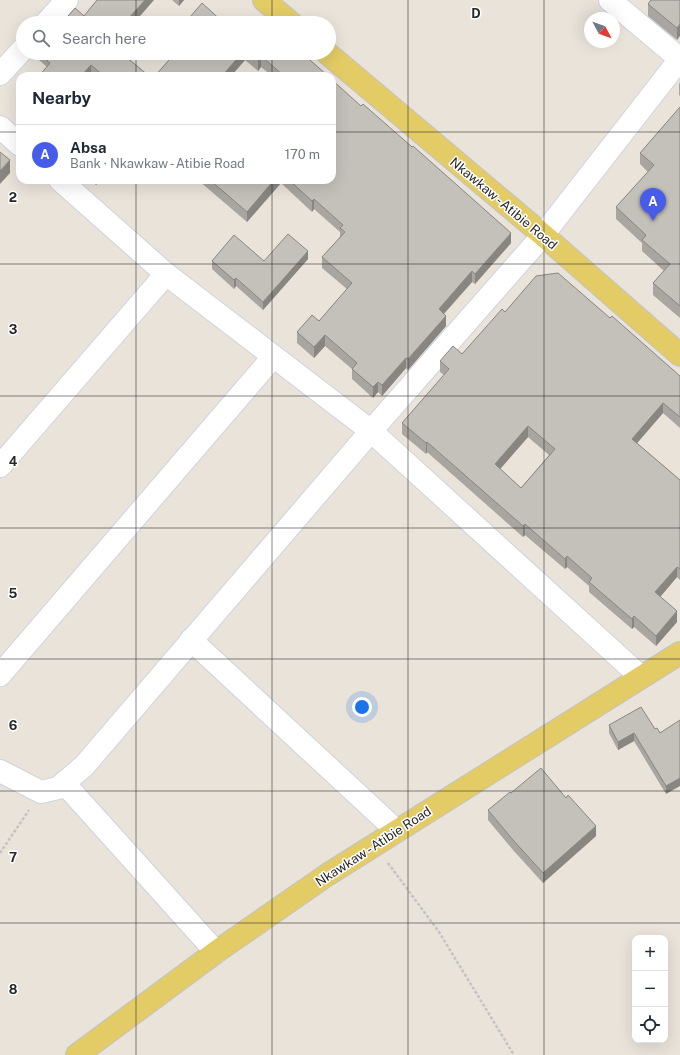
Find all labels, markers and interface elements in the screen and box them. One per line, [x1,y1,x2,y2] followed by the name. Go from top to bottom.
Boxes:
[471,6,481,21] text: D
[584,12,620,48] north arrow
[16,16,336,60] search box
[30,27,52,49] icon: search
[62,30,146,47] text: Search here
[32,88,91,108] text: Nearby
[70,139,106,156] text: Absa
[40,147,50,162] text: A
[285,147,320,162] text: 170 m
[447,154,560,253] street label: Nkawkaw - Atibie Road
[70,156,245,171] text: Bank · Nkawkaw - Atibie Road
[640,188,666,221] pin: A
[9,190,17,205] text: 2
[9,322,18,337] text: 3
[9,454,18,469] text: 4
[9,586,18,601] text: 5
[352,697,372,717] your location
[9,718,18,733] text: 6
[313,803,434,889] street label: Nkawkaw - Atibie Road
[9,850,17,865] text: 7
[632,935,668,1043] map controls
[632,935,668,971] button: +
[632,971,668,1007] button: −
[9,982,18,997] text: 8
[632,1007,668,1043] button: locate

